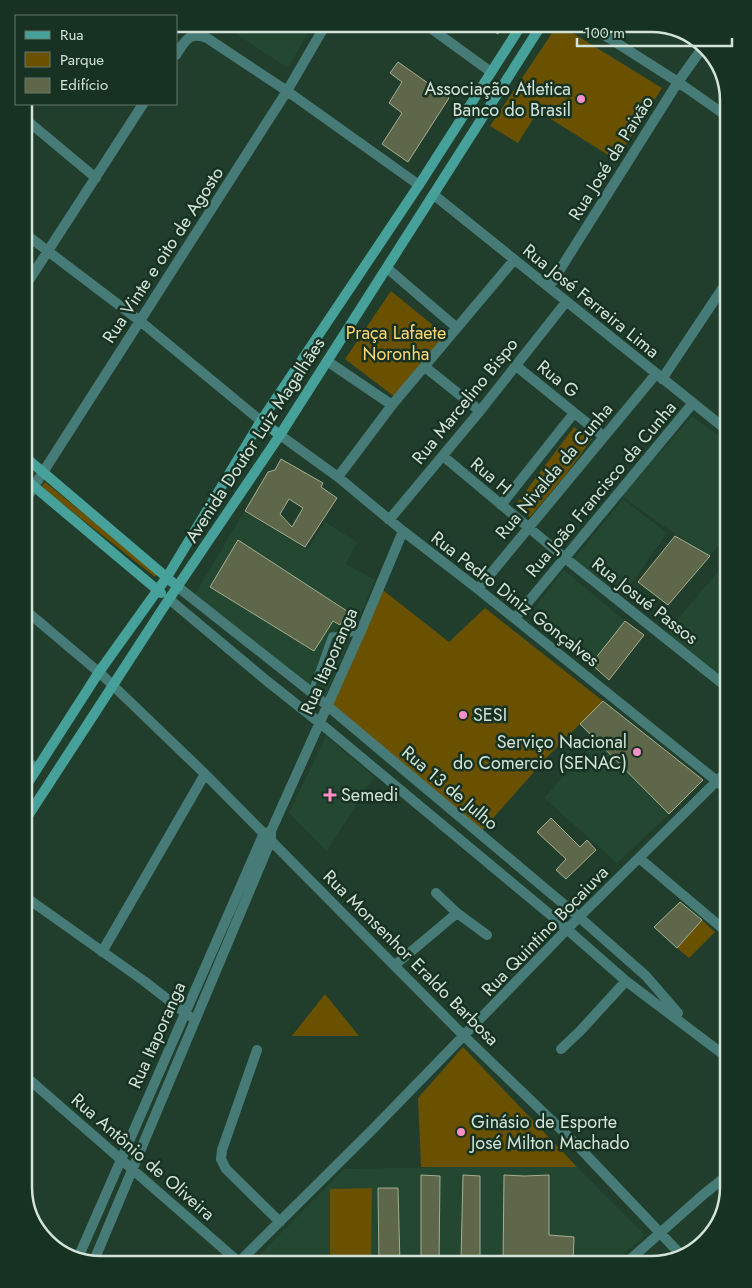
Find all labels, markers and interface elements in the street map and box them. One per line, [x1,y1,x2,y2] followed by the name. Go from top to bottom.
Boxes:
[15,15,178,105] legend
[577,15,732,47] scale bar
[584,22,625,44] text: 100 m
[60,24,84,46] text: Rua
[60,49,104,71] text: Parque
[60,74,108,96] text: Edifício
[424,76,571,123] place label: Associação Atletica Banco do Brasil
[562,90,660,225] street label: Rua José da Paixão
[575,93,587,105] marker: Associação Atletica Banco do Brasil
[96,162,230,348] street label: Rua Vinte e oito de Agosto
[517,238,665,364] street label: Rua José Ferreira Lima
[346,320,446,367] park label: Praça Lafaete Noronha
[179,332,331,548] street label: Avenida Doutor Luiz Magalhães
[406,332,524,470] street label: Rua Marcelino Bispo
[531,354,585,404] street label: Rua G
[519,395,683,583] street label: Rua João Francisco da Cunha
[489,397,619,545] street label: Rua Nivalda da Cunha
[465,451,517,501] street label: Rua H
[425,525,605,673] street label: Rua Pedro Diniz Gonçalves
[586,551,704,651] street label: Rua Josué Passos
[294,604,364,718] street label: Rua Itaporanga
[473,702,507,728] place label: SESI
[457,709,469,721] marker: SESI
[453,729,627,776] place label: Serviço Nacional do Comercio (SENAC)
[396,740,504,836] street label: Rua 13 de Julho
[631,746,643,758] marker: Serviço Nacional do Comercio (SENAC)
[341,782,398,808] place label: Semedi
[323,788,337,802] marker: Semedi
[476,860,614,1002] street label: Rua Quintino Bocaiuva
[317,864,505,1052] street label: Rua Monsenhor Eraldo Barbosa
[122,978,192,1092] street label: Rua Itaporanga
[65,1087,221,1227] street label: Rua Antônio de Oliveira
[469,1109,630,1156] place label: Ginásio de Esporte José Milton Machado
[455,1126,467,1138] marker: Ginásio de Esporte José Milton Machado

